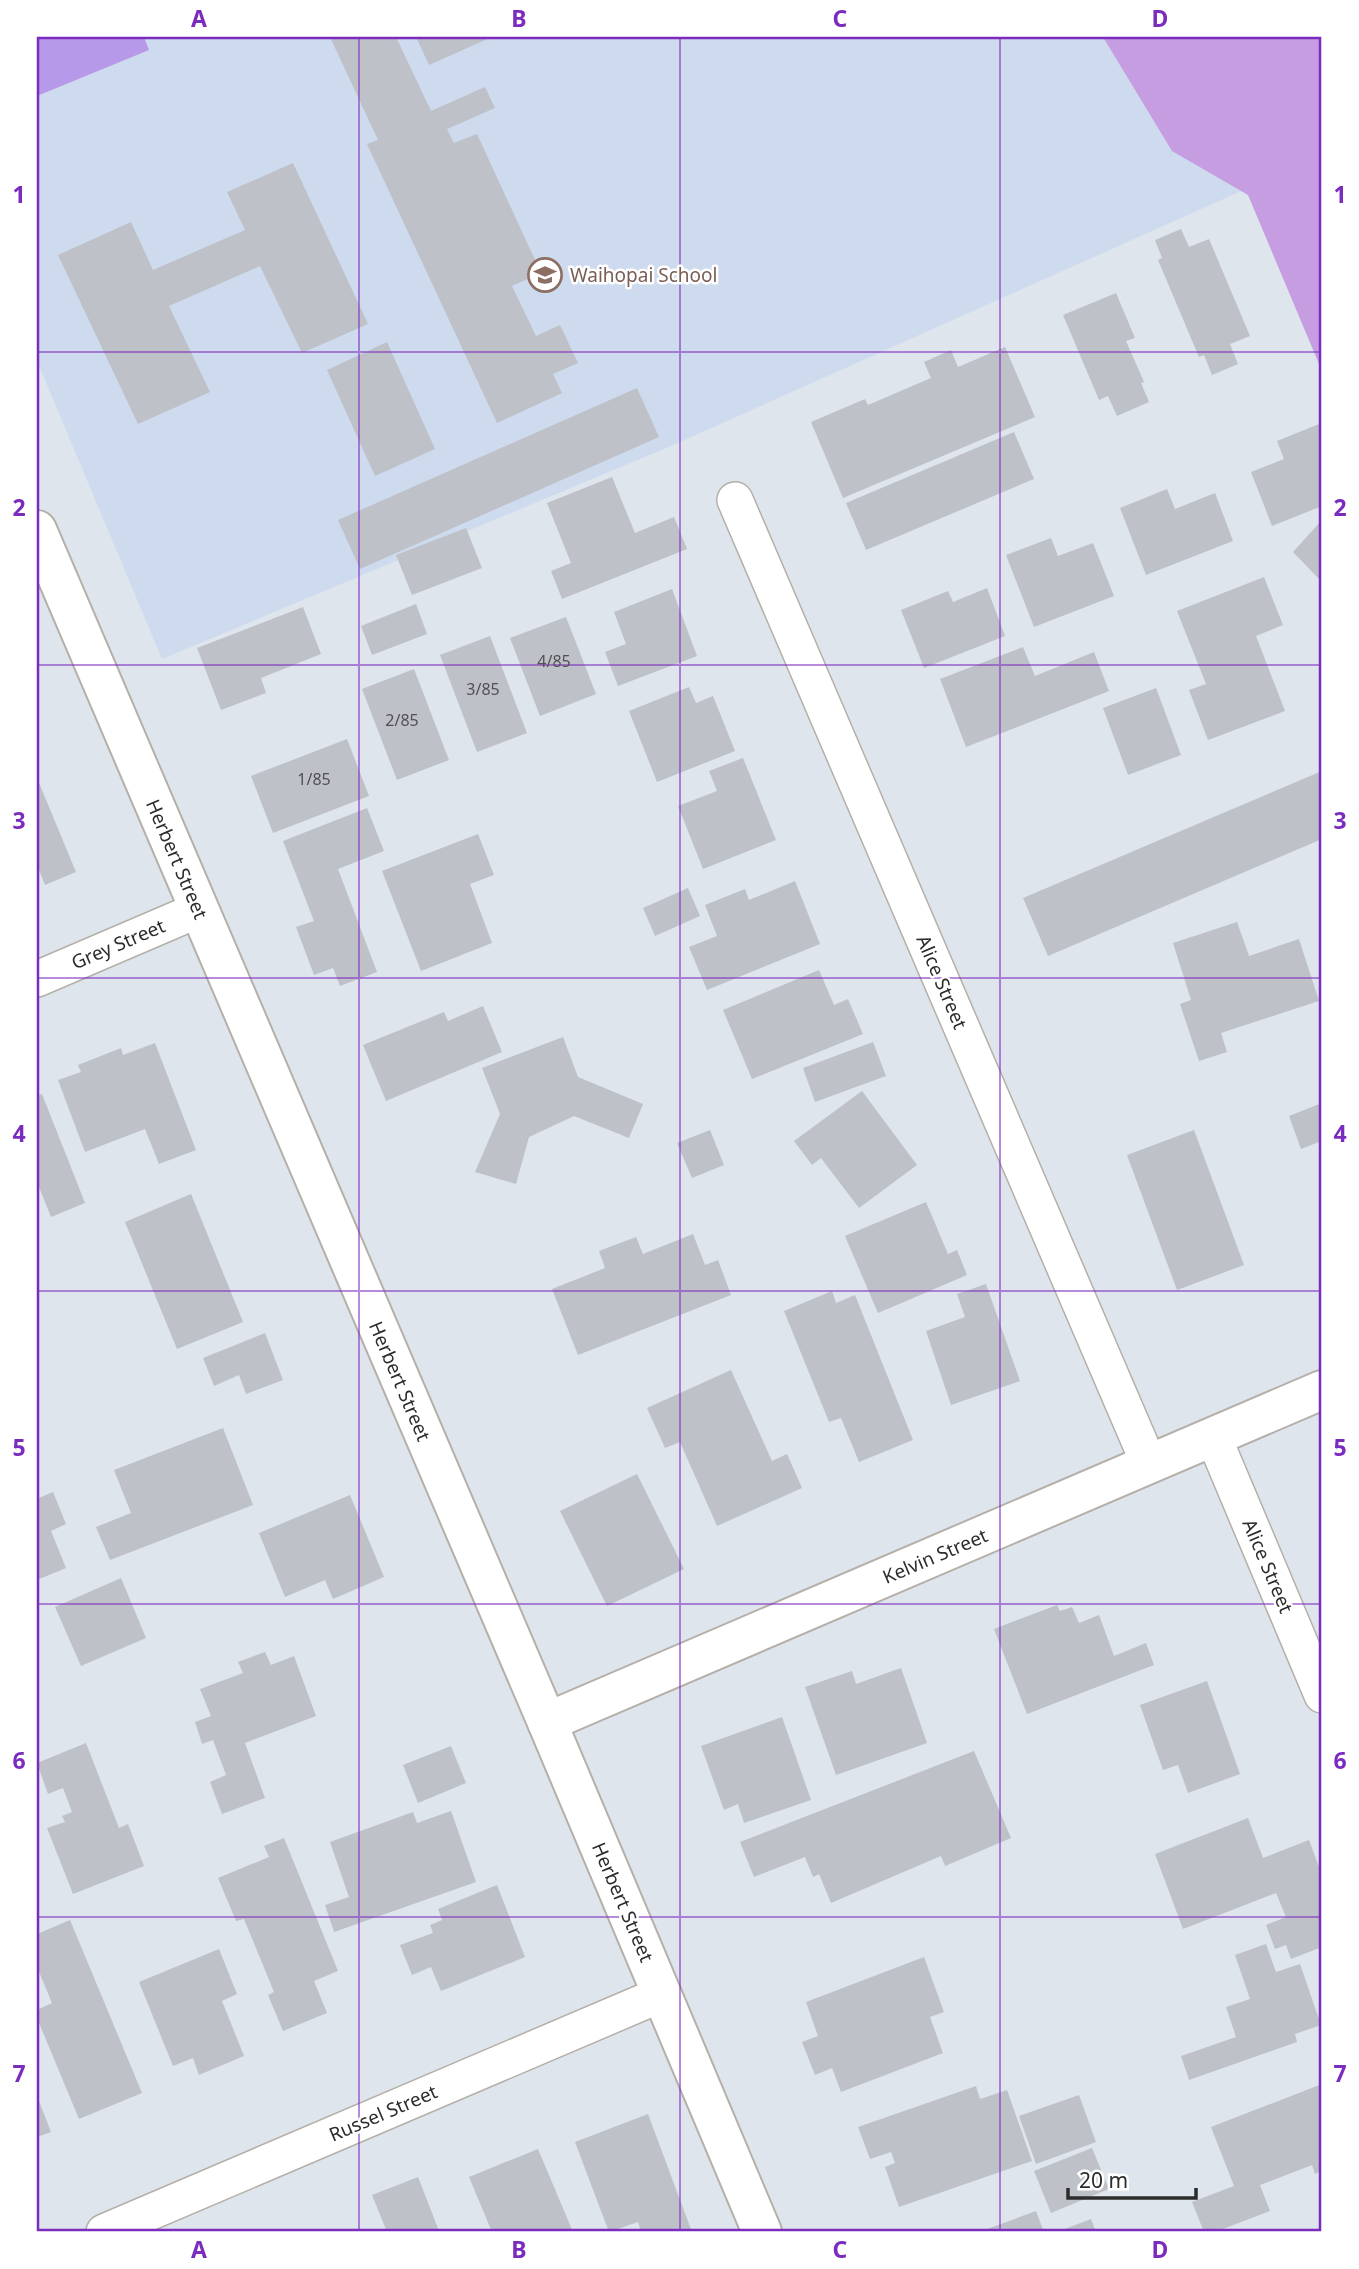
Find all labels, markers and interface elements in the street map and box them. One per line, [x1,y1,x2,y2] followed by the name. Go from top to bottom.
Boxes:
[191,2,207,34] text: A
[511,2,527,34] text: B
[833,2,848,34] text: C
[1152,2,1168,34] text: D
[12,178,26,210] text: 1
[1333,178,1347,210] text: 1
[526,256,564,294] school or university icon: Waihopai School
[570,262,717,288] place label: Waihopai School
[12,491,26,523] text: 2
[1333,491,1347,523] text: 2
[537,650,571,672] house number: 4/85
[466,678,500,700] house number: 3/85
[385,709,419,731] house number: 2/85
[297,768,331,790] house number: 1/85
[140,795,214,923] street label: Herbert Street
[12,804,26,836] text: 3
[1333,804,1347,836] text: 3
[67,913,169,975] street label: Grey Street
[911,931,974,1033] street label: Alice Street
[12,1117,26,1149] text: 4
[1333,1117,1347,1149] text: 4
[363,1317,437,1445] street label: Herbert Street
[12,1431,26,1463] text: 5
[1333,1431,1347,1463] text: 5
[1237,1515,1300,1617] street label: Alice Street
[879,1522,992,1590] street label: Kelvin Street
[12,1744,26,1776] text: 6
[1333,1744,1347,1776] text: 6
[586,1838,660,1966] street label: Herbert Street
[12,2057,26,2089] text: 7
[1333,2057,1347,2089] text: 7
[325,2078,441,2148] street label: Russel Street
[1068,2157,1196,2201] scale bar
[1079,2166,1128,2194] text: 20 m
[191,2233,207,2265] text: A
[511,2233,527,2265] text: B
[833,2233,848,2265] text: C
[1152,2233,1168,2265] text: D

